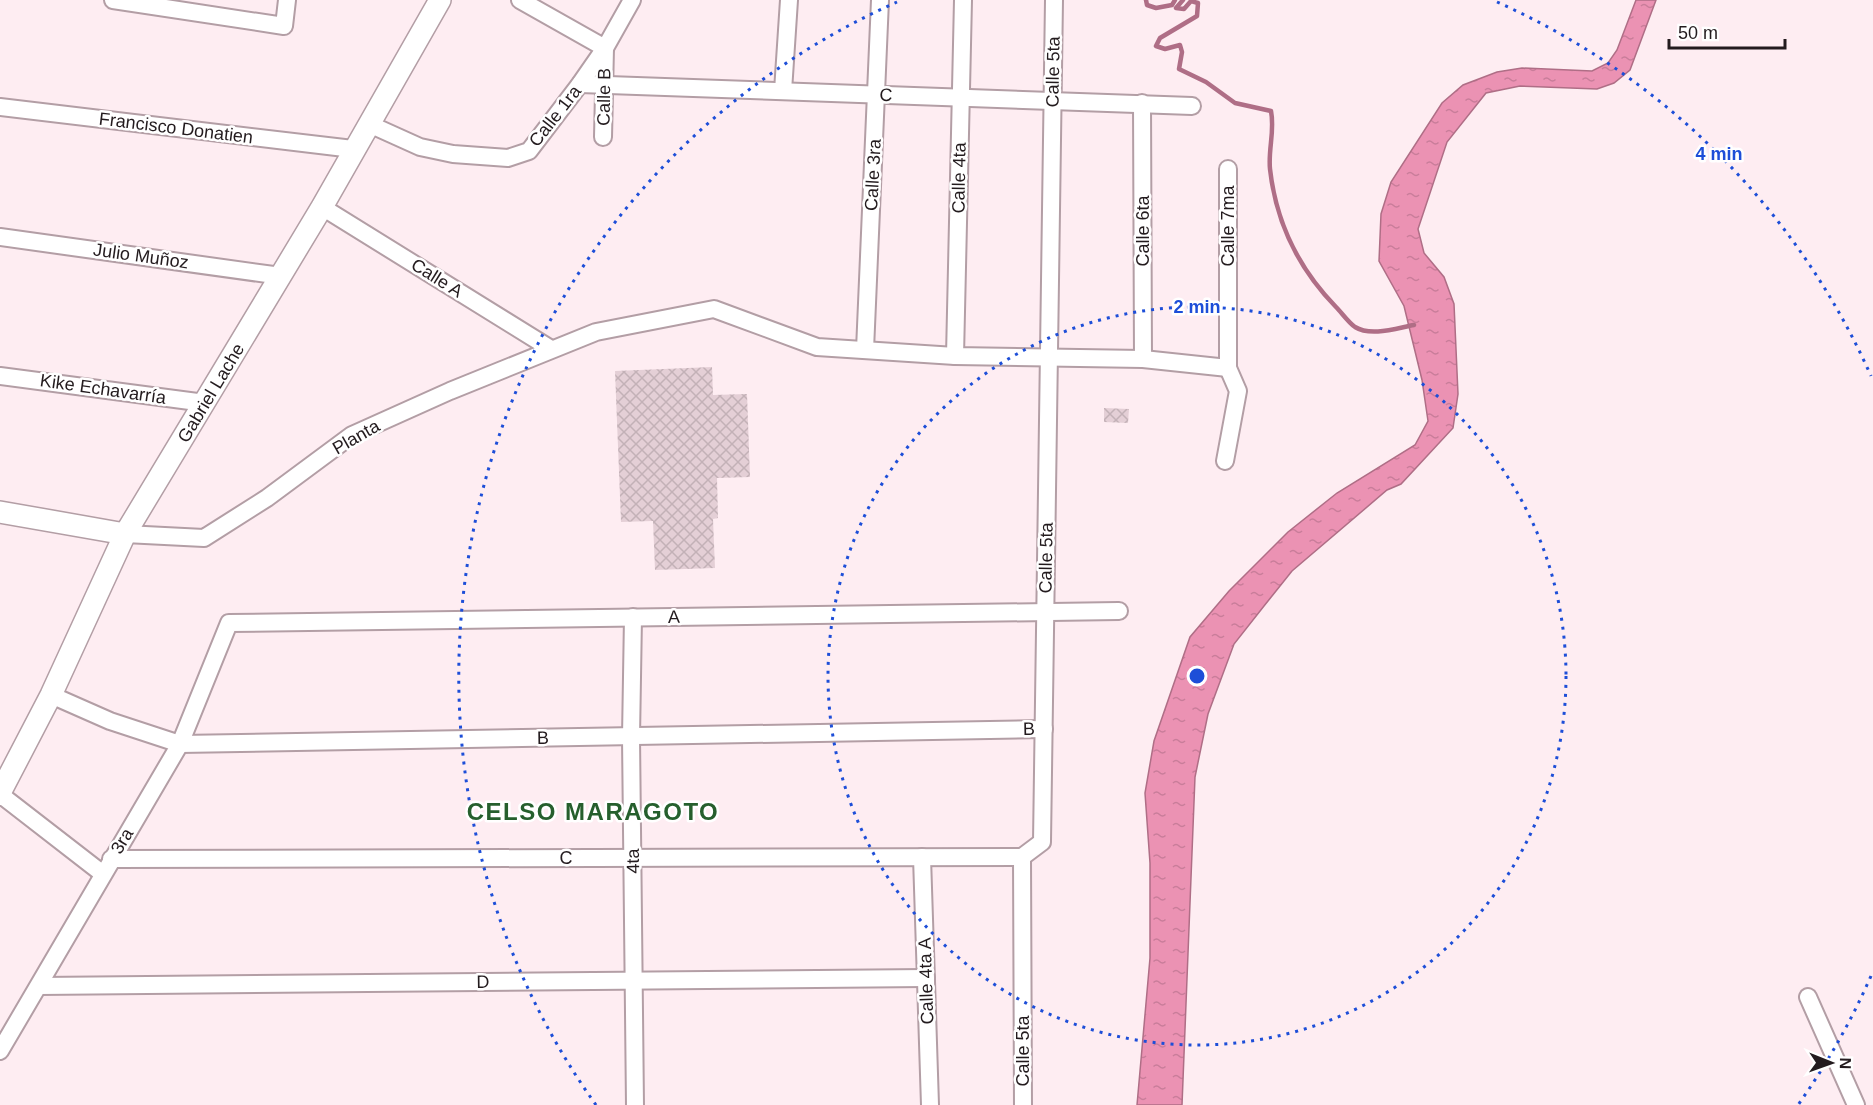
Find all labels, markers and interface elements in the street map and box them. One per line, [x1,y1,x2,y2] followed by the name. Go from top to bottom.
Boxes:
[1669,12,1784,50] scale bar
[1678,23,1718,43] text: 50 m
[1042,35,1064,108] street label: Calle 5ta
[593,68,615,126] street label: Calle B
[525,81,586,151] street label: Calle 1ra
[879,85,893,105] street label: C
[98,109,254,147] street label: Francisco Donatien
[861,138,885,211] street label: Calle 3ra
[948,141,970,214] street label: Calle 4ta
[1695,144,1743,164] text: 4 min
[1218,184,1238,267] street label: Calle 7ma
[1133,194,1153,267] street label: Calle 6ta
[92,239,190,273] street label: Julio Muñoz
[408,254,466,302] street label: Calle A
[1173,297,1221,317] text: 2 min
[174,340,248,446] street label: Gabriel Lache
[39,370,168,408] street label: Kike Echavarría
[329,415,384,458] street label: Planta
[1035,521,1057,594] street label: Calle 5ta
[668,607,680,627] street label: A
[1187,666,1207,686] centre of rings
[1023,719,1035,739] street label: B
[537,728,549,748] street label: B
[467,798,719,825] district label: CELSO MARAGOTO
[107,824,138,857] street label: 3ra
[623,847,643,874] street label: 4ta
[560,848,573,868] street label: C
[914,937,938,1025] street label: Calle 4ta A
[476,972,490,992] street label: D
[1013,1014,1033,1087] street label: Calle 5ta
[1801,1033,1861,1093] north arrow
[1837,1057,1854,1069] text: N

